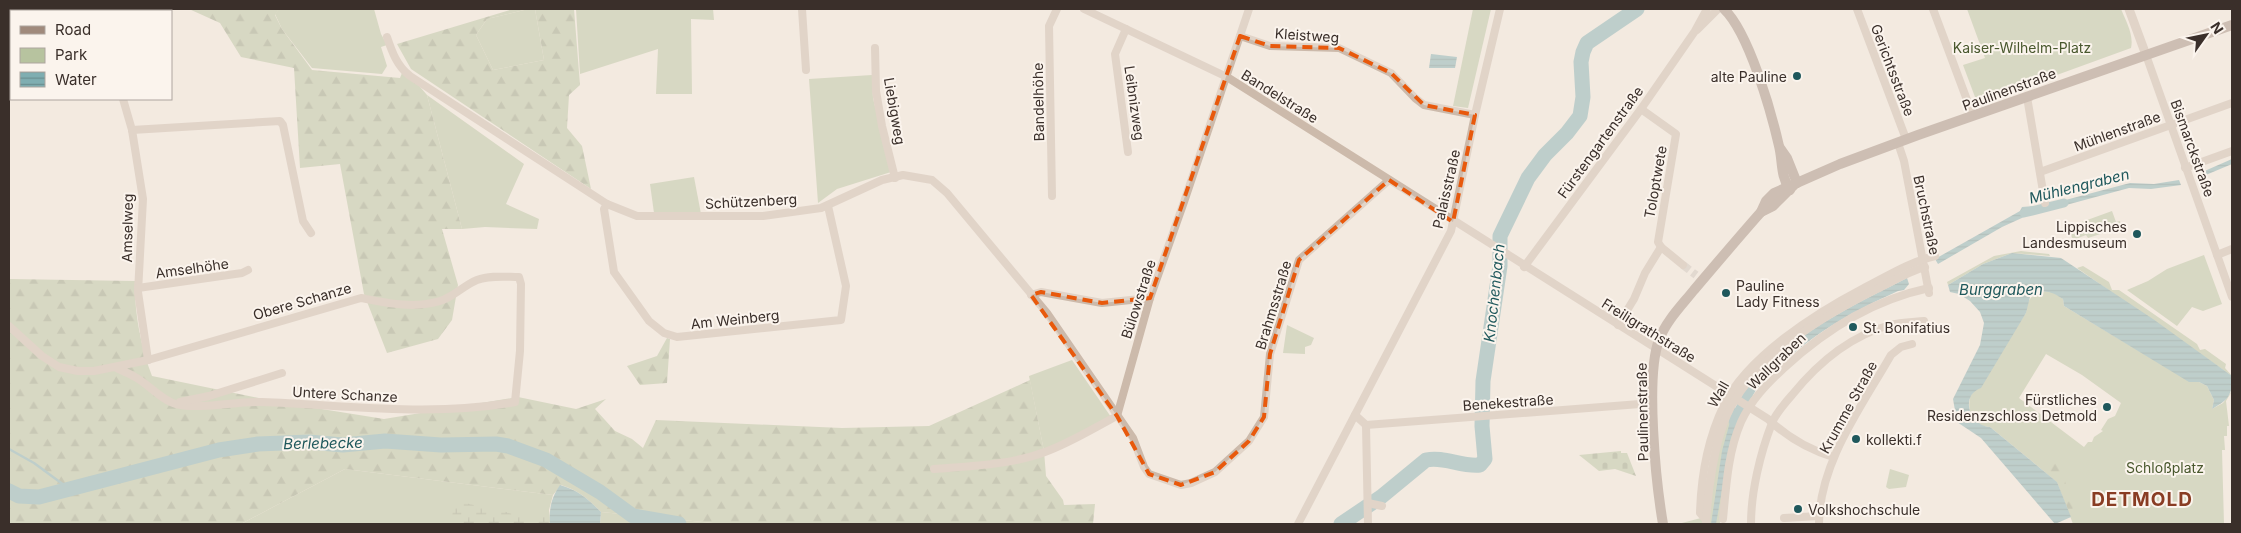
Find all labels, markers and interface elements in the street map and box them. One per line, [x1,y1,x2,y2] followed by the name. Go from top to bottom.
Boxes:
[10,10,172,100] legend
[2181,10,2231,60] north arrow
[2207,19,2227,37] text: N
[55,20,91,39] text: Road
[1868,21,1918,119] street label: Gerichtsstraße
[1274,24,1340,46] street label: Kleistweg
[1953,39,2091,56] park label: Kaiser-Wilhelm-Platz
[55,45,88,64] text: Park
[1029,63,1047,141] street label: Bandelhöhe
[1121,64,1149,142] street label: Leibnizweg
[1960,64,2058,114] street label: Paulinenstraße
[1238,66,1322,126] street label: Bandelstraße
[1711,68,1787,85] place label: alte Pauline
[55,70,97,89] text: Water
[1791,70,1803,82] marker: alte Pauline
[881,76,909,146] street label: Liebigweg
[1554,83,1646,201] street label: Fürstengartenstraße
[2167,97,2219,199] street label: Bismarckstraße
[2071,107,2163,155] street label: Mühlenstraße
[1640,144,1670,220] street label: Toloptwete
[1429,148,1463,230] street label: Palaisstraße
[2027,164,2131,208] water label: Mühlengraben
[1910,174,1944,256] street label: Bruchstraße
[704,190,798,212] street label: Schützenberg
[118,193,136,263] street label: Amselweg
[2022,218,2127,251] place label: Lippisches Landesmuseum
[2131,228,2143,240] marker: Lippisches Landesmuseum
[1479,243,1509,343] water label: Knochenbach
[154,254,230,282] street label: Amselhöhe
[1117,257,1159,341] street label: Bülowstraße
[1251,258,1295,352] street label: Brahmsstraße
[1736,277,1820,310] place label: Pauline Lady Fitness
[251,279,353,323] street label: Obere Schanze
[1959,280,2043,299] water label: Burggraben
[1720,287,1732,299] marker: Pauline Lady Fitness
[1599,294,1699,366] street label: Freiligrathstraße
[690,306,780,332] street label: Am Weinberg
[1863,319,1950,336] place label: St. Bonifatius
[1847,321,1859,333] marker: St. Bonifatius
[1743,329,1809,393] street label: Wallgraben
[1816,358,1880,456] street label: Krumme Straße
[1633,363,1651,461] street label: Paulinenstraße
[1704,378,1732,410] street label: Wall
[292,383,398,405] street label: Untere Schanze
[1462,390,1554,414] street label: Benekestraße
[1927,391,2097,424] place label: Fürstliches Residenzschloss Detmold
[2101,401,2113,413] marker: Fürstliches Residenzschloss Detmold
[1866,431,1922,448] place label: kollekti.f
[283,433,363,453] water label: Berlebecke
[1850,433,1862,445] marker: kollekti.f
[2126,459,2204,476] park label: Schloßplatz
[2091,488,2193,511] district label: DETMOLD
[1808,501,1920,518] place label: Volkshochschule
[1792,503,1804,515] marker: Volkshochschule

